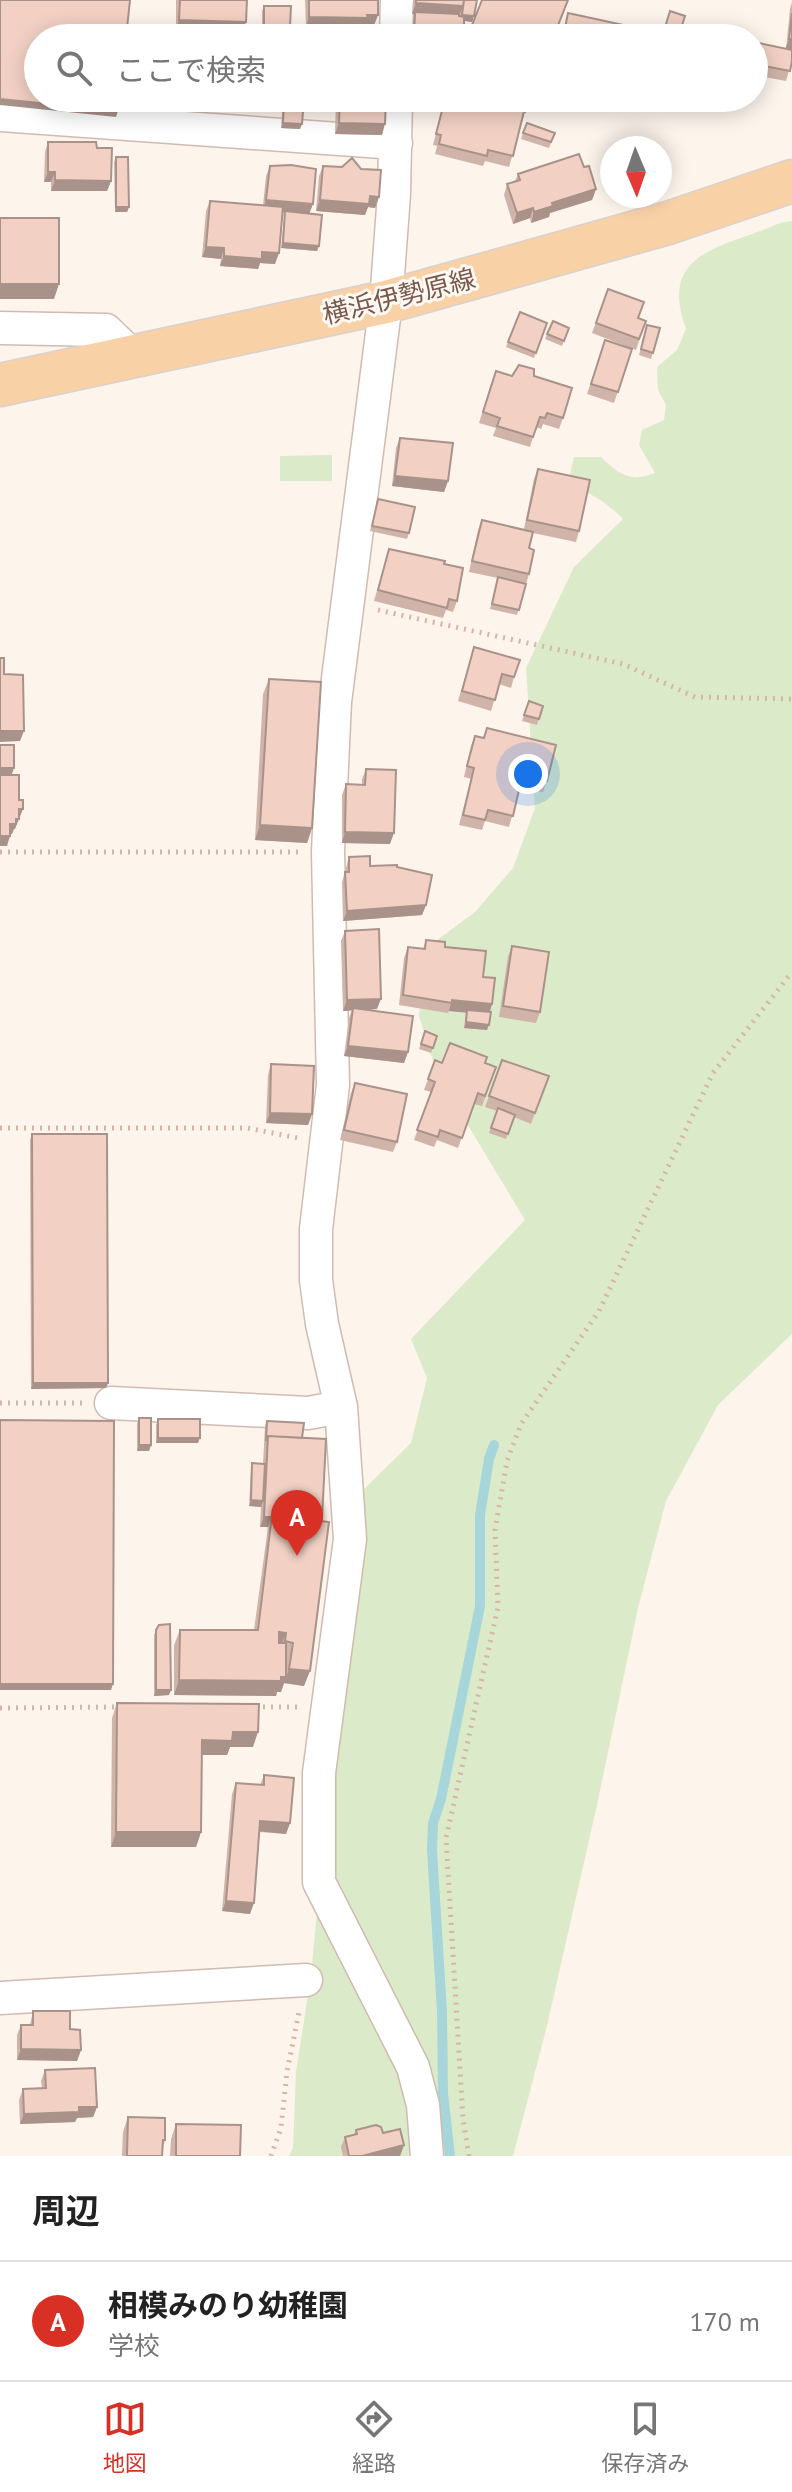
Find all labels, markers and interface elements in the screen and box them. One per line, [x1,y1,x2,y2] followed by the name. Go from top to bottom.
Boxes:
[24,24,768,112] search box
[52,46,96,90] icon: search
[116,50,266,89] text: ここで検索
[600,136,672,208] north arrow
[319,261,479,331] street label: 横浜伊勢原線
[508,754,548,794] your location
[271,1490,323,1556] pin: A
[32,2188,100,2232] text: 周辺
[108,2285,348,2324] text: 相模みのり幼稚園
[50,2305,66,2338] text: A
[689,2305,760,2338] text: 170 m
[108,2329,160,2362] text: 学校
[103,2397,147,2477] tab: 地図
[352,2397,396,2477] tab: 経路
[601,2397,689,2477] tab: 保存済み

